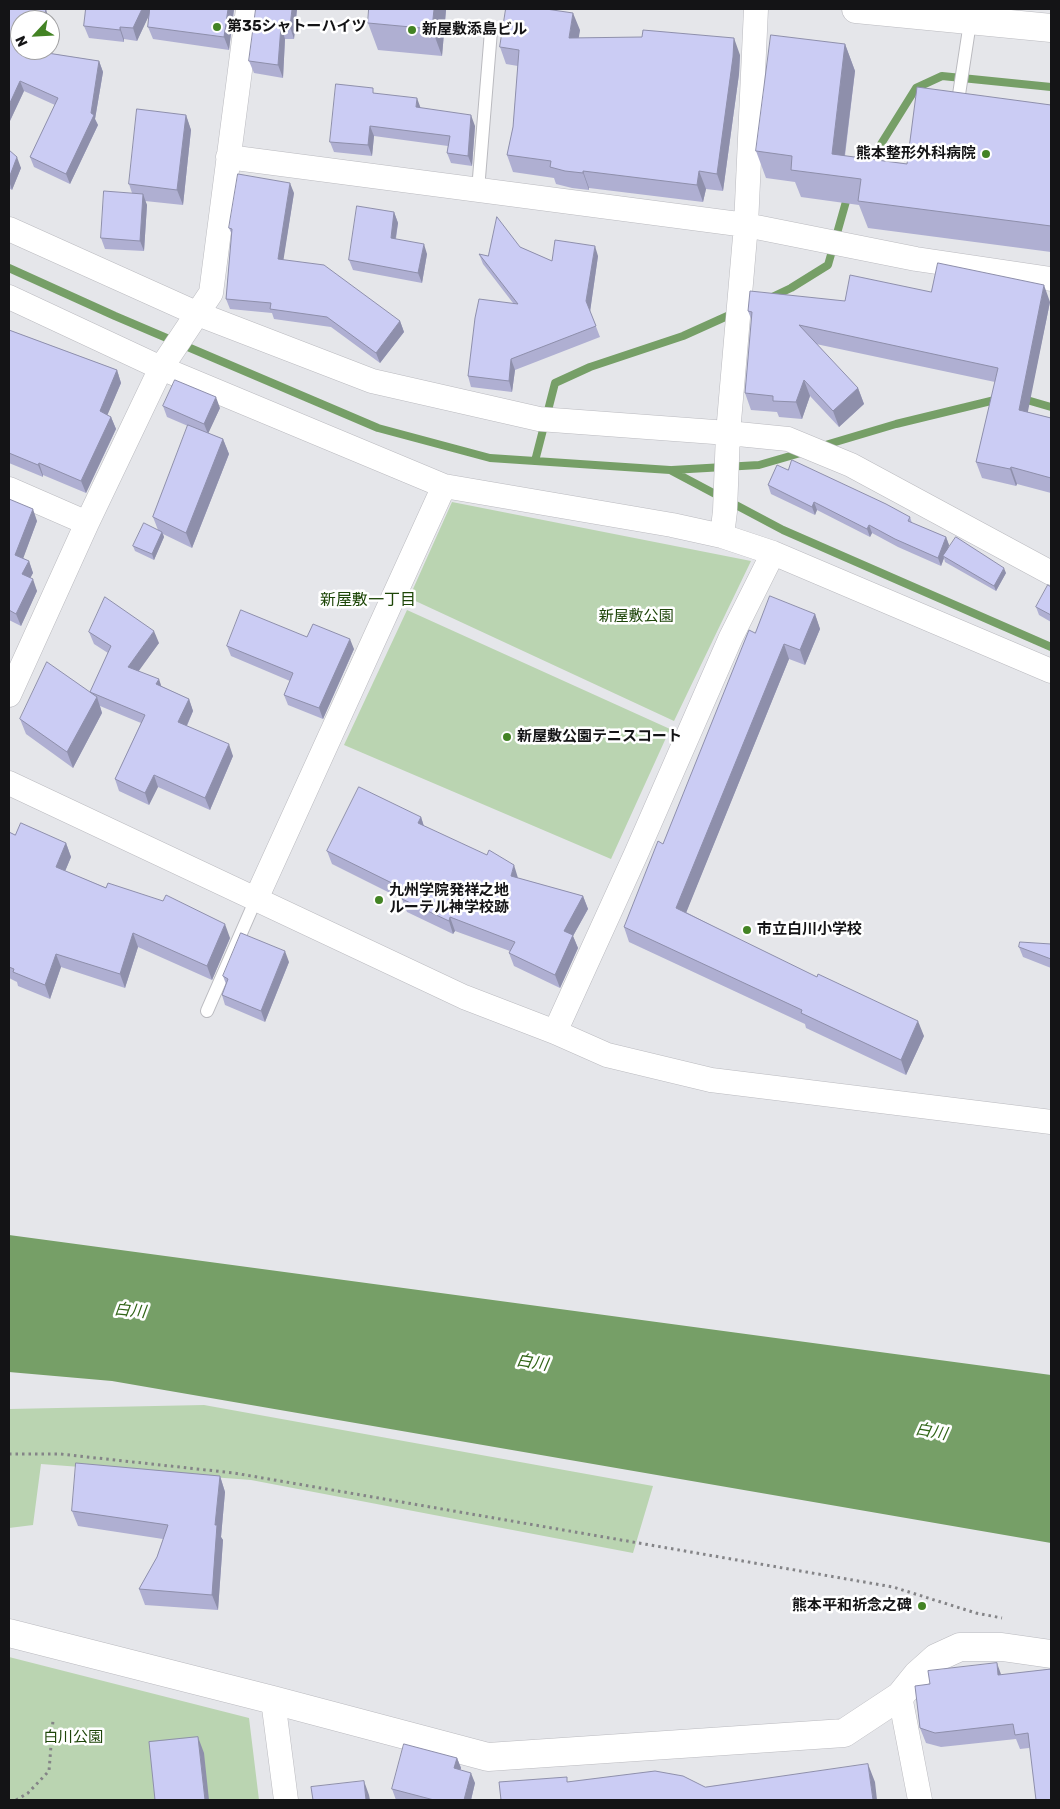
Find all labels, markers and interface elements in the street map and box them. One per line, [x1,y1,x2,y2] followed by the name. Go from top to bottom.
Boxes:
[10,10,60,60] north arrow
[227,18,367,36] place label: 第35シャトーハイツ
[211,21,223,33] marker: 第35シャトーハイツ
[422,21,527,39] place label: 新屋敷添島ビル
[406,24,418,36] marker: 新屋敷添島ビル
[12,33,32,49] text: N
[856,145,976,163] place label: 熊本整形外科病院
[980,148,992,160] marker: 熊本整形外科病院
[320,590,416,610] district label: 新屋敷一丁目
[599,608,673,626] park label: 新屋敷公園
[517,728,682,746] place label: 新屋敷公園テニスコート
[501,731,513,743] marker: 新屋敷公園テニスコート
[389,882,509,917] place label: 九州学院発祥之地 ルーテル神学校跡
[373,894,385,906] marker: 九州学院発祥之地 ルーテル神学校跡
[757,921,862,939] place label: 市立白川小学校
[741,924,753,936] marker: 市立白川小学校
[113,1300,147,1322] water label: 白川
[515,1351,549,1375] water label: 白川
[914,1420,948,1444] water label: 白川
[792,1597,912,1615] place label: 熊本平和祈念之碑
[916,1600,928,1612] marker: 熊本平和祈念之碑
[43,1729,103,1747] park label: 白川公園

